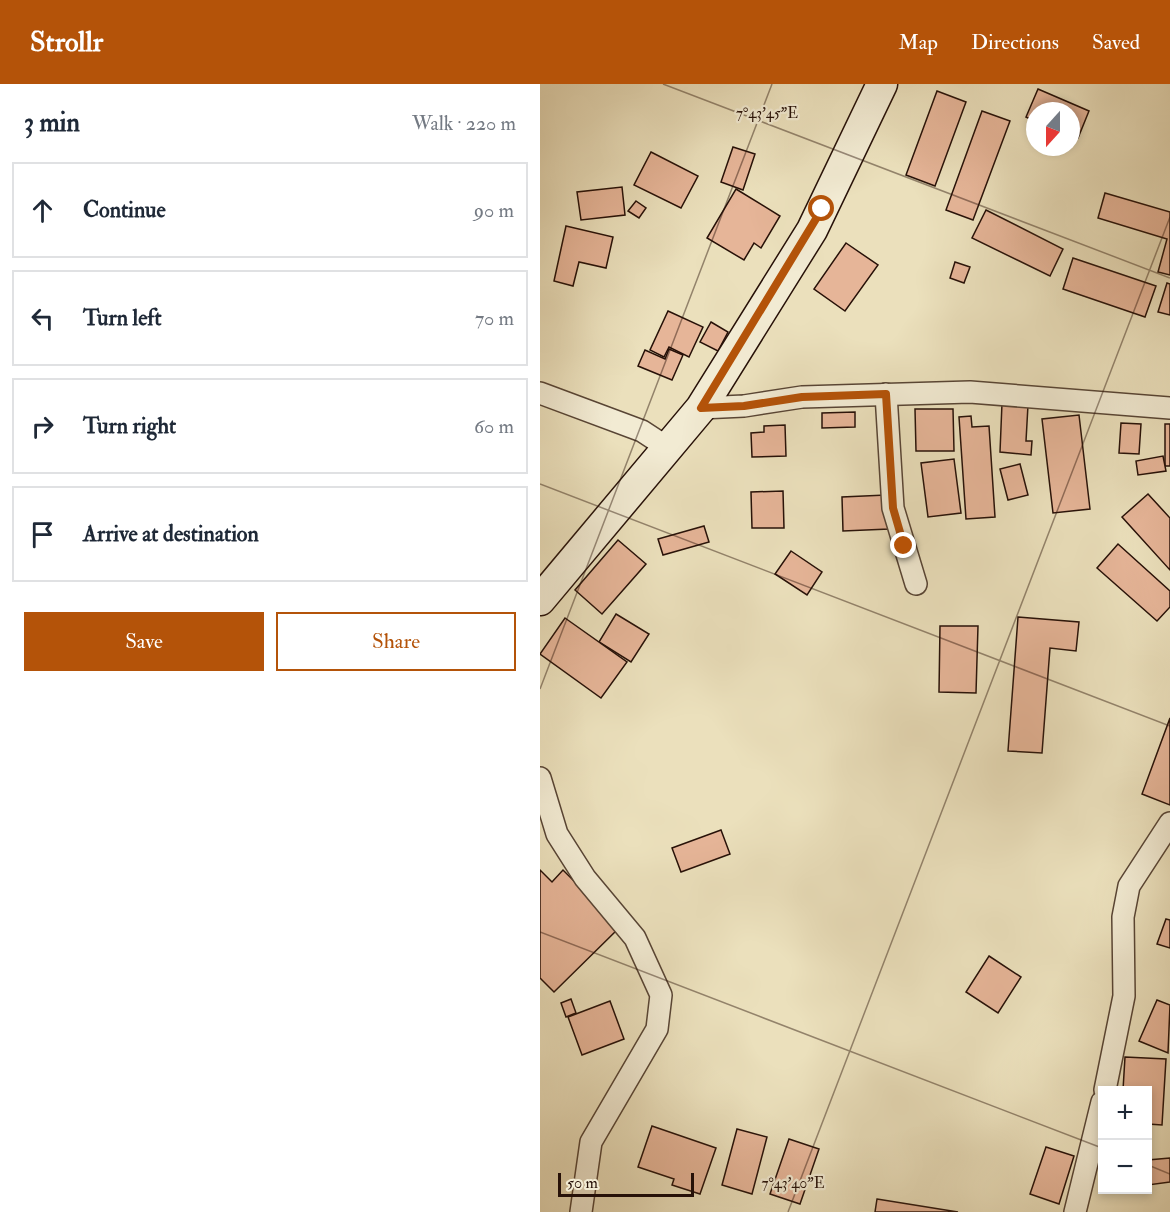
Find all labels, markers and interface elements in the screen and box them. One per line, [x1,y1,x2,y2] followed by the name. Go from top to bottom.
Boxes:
[30,25,103,60] text: Strollr
[898,29,938,56] text: Map
[971,29,1059,56] text: Directions
[1092,29,1140,56] text: Saved
[1026,102,1080,156] north arrow
[736,104,798,123] text: 7°43'45"E
[24,107,80,139] text: 3 min
[412,111,516,136] text: Walk · 220 m
[26,194,59,227] icon: ahead
[808,195,834,221] route start
[83,196,166,224] text: Continue
[474,198,514,223] text: 90 m
[26,302,59,335] icon: left
[83,304,162,332] text: Turn left
[475,306,514,331] text: 70 m
[26,410,59,443] icon: right
[83,412,176,440] text: Turn right
[474,414,514,439] text: 60 m
[26,518,59,551] icon: arrive
[83,520,259,548] text: Arrive at destination
[890,532,916,558] route end
[24,612,264,671] button: Save
[276,612,516,671] button: Share
[1098,1086,1152,1194] map controls
[1098,1086,1152,1140] button: +
[1098,1140,1152,1194] button: −
[558,1170,694,1198] scale bar
[567,1173,598,1193] text: 50 m
[762,1174,825,1193] text: 7°43'40"E

